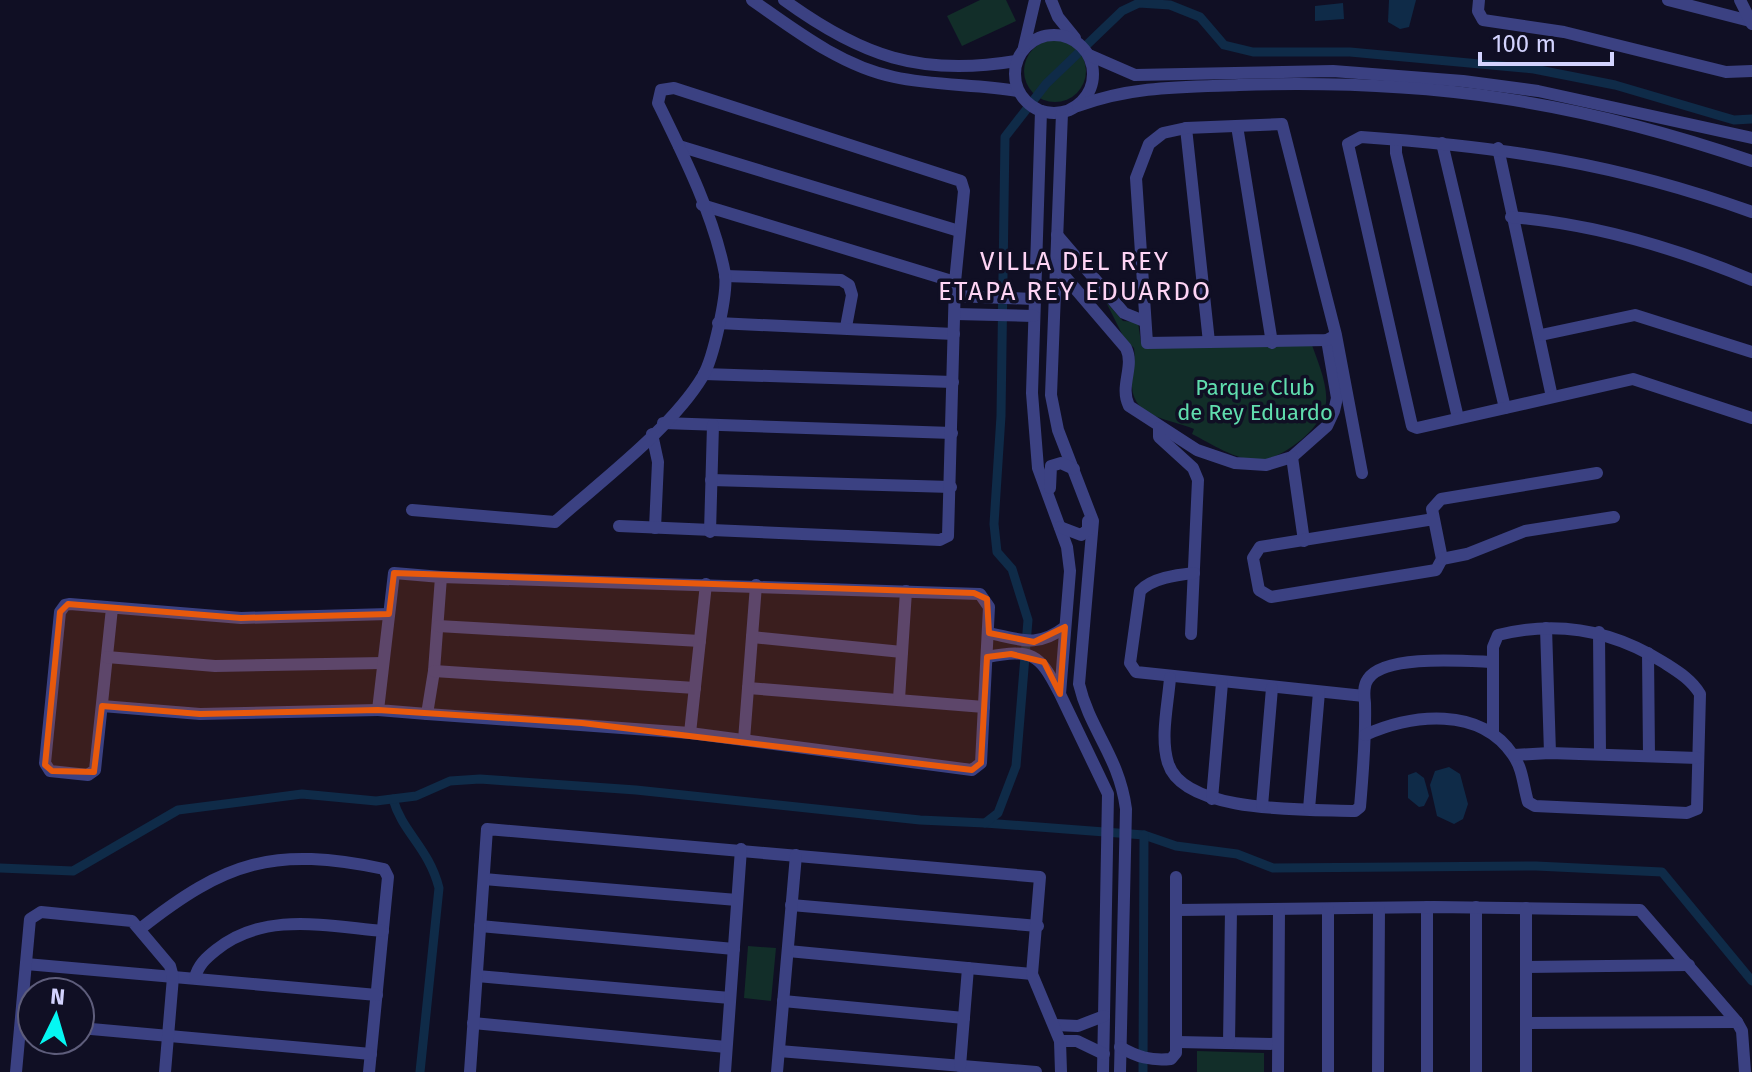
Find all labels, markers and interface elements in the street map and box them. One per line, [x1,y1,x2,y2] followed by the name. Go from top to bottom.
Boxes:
[1480,16,1612,66] scale bar
[1492,30,1556,58] text: 100 m
[938,246,1212,307] district label: VILLA DEL REY ETAPA REY EDUARDO
[1177,374,1333,426] park label: Parque Club de Rey Eduardo
[16,976,96,1056] north arrow
[49,982,66,1011] text: N

